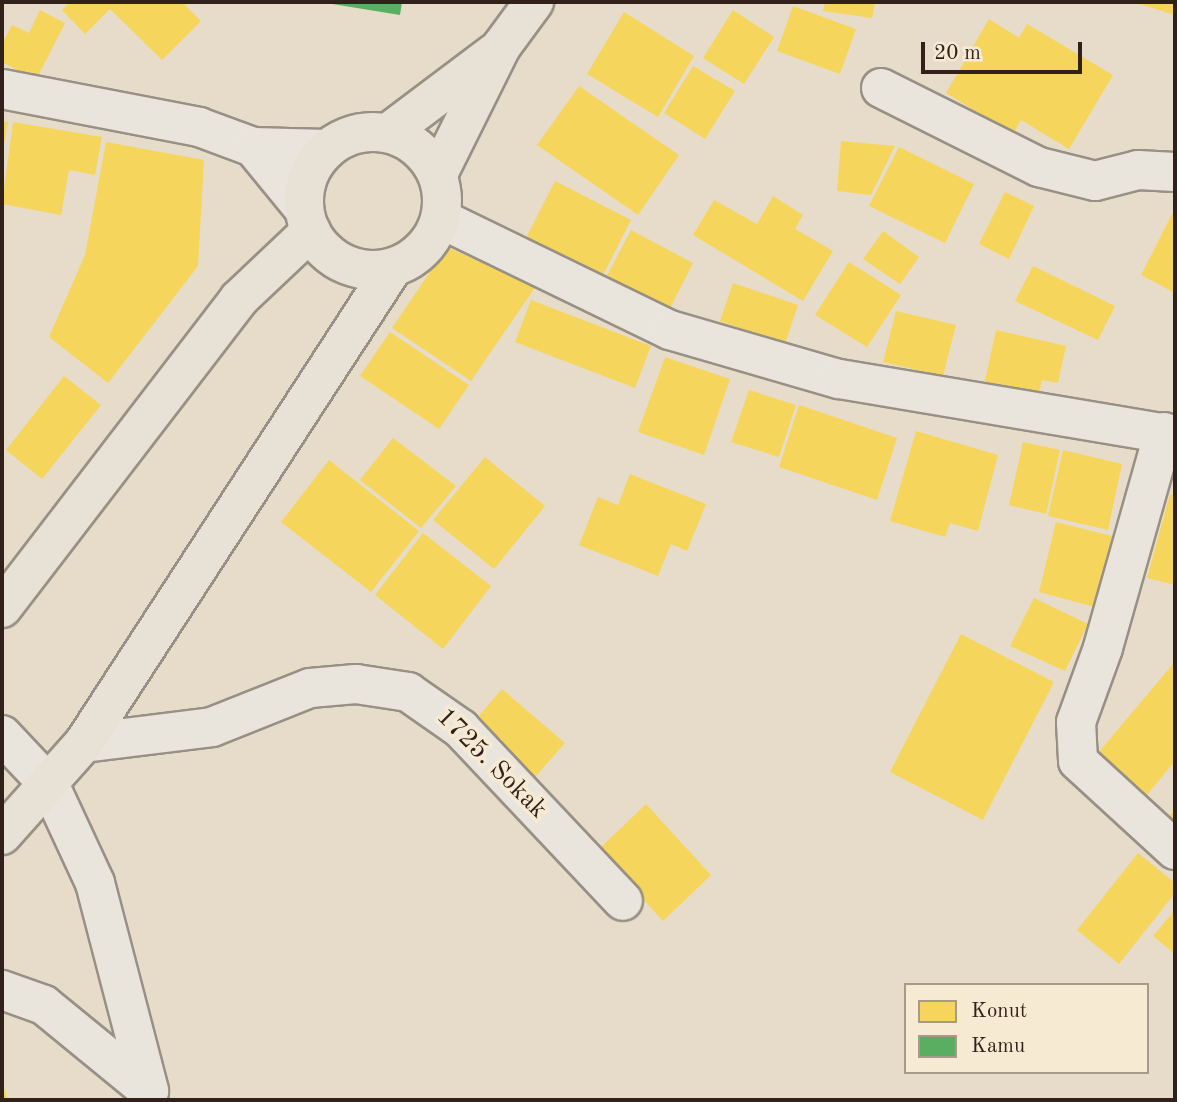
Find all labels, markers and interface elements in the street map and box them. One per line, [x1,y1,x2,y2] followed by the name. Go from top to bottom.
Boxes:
[925,28,1086,72] scale bar
[934,43,981,64] text: 20 m
[429,702,553,826] street label: 1725. Sokak
[904,983,1149,1074] legend
[971,1001,1027,1022] text: Konut
[971,1036,1025,1057] text: Kamu

